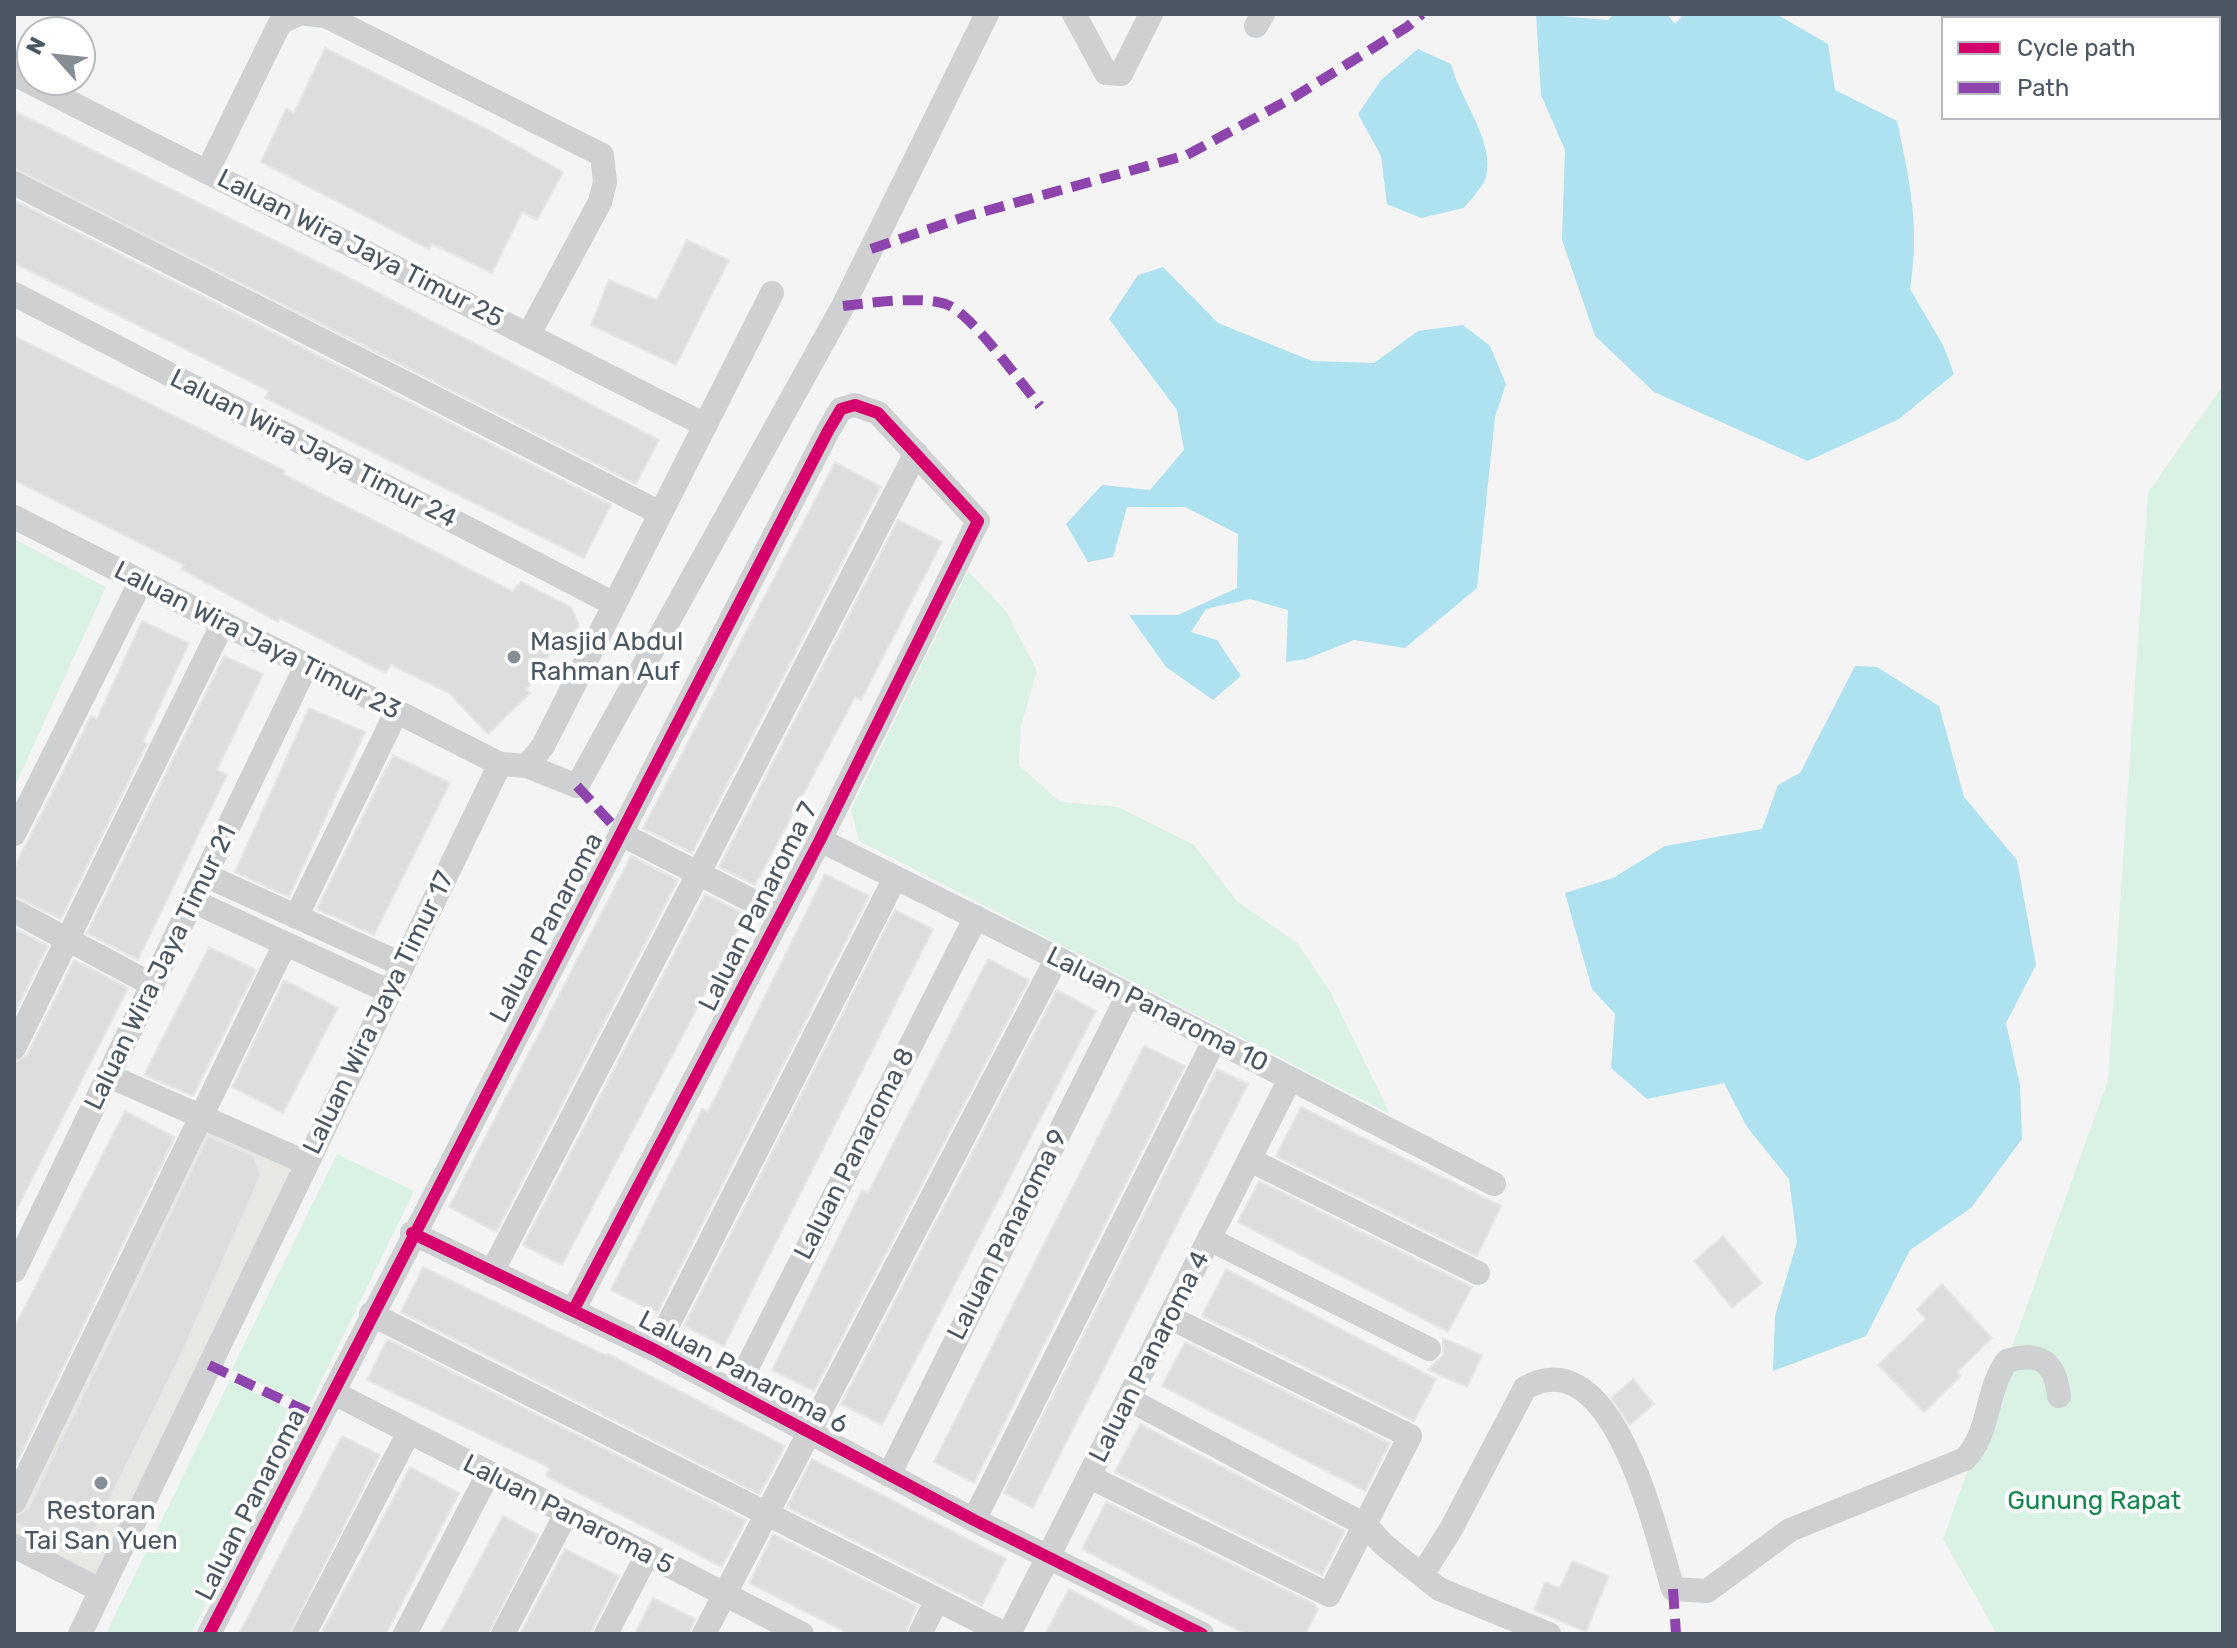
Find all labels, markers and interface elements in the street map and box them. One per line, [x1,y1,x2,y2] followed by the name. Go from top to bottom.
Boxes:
[16,16,96,96] north arrow
[1941,16,2221,120] legend
[20,33,52,59] text: N
[2017,34,2136,62] text: Cycle path
[2017,74,2069,102] text: Path
[212,163,508,335] street label: Laluan Wira Jaya Timur 25
[165,363,461,535] street label: Laluan Wira Jaya Timur 24
[109,555,405,727] street label: Laluan Wira Jaya Timur 23
[530,626,683,688] place label: Masjid Abdul Rahman Auf
[505,648,523,666] marker: Masjid Abdul Rahman Auf
[693,797,825,1017] street label: Laluan Panaroma 7
[78,821,244,1115] street label: Laluan Wira Jaya Timur 21
[484,828,610,1028] street label: Laluan Panaroma
[297,867,461,1159] street label: Laluan Wira Jaya Timur 17
[1041,941,1273,1079] street label: Laluan Panaroma 10
[788,1043,922,1265] street label: Laluan Panaroma 8
[941,1124,1075,1346] street label: Laluan Panaroma 9
[1083,1246,1217,1468] street label: Laluan Panaroma 4
[633,1305,853,1441] street label: Laluan Panaroma 6
[189,1404,313,1606] street label: Laluan Panaroma
[457,1448,679,1582] street label: Laluan Panaroma 5
[92,1474,110,1492] marker: Restoran Tai San Yuen
[2007,1485,2181,1517] park label: Gunung Rapat
[24,1495,178,1556] place label: Restoran Tai San Yuen

